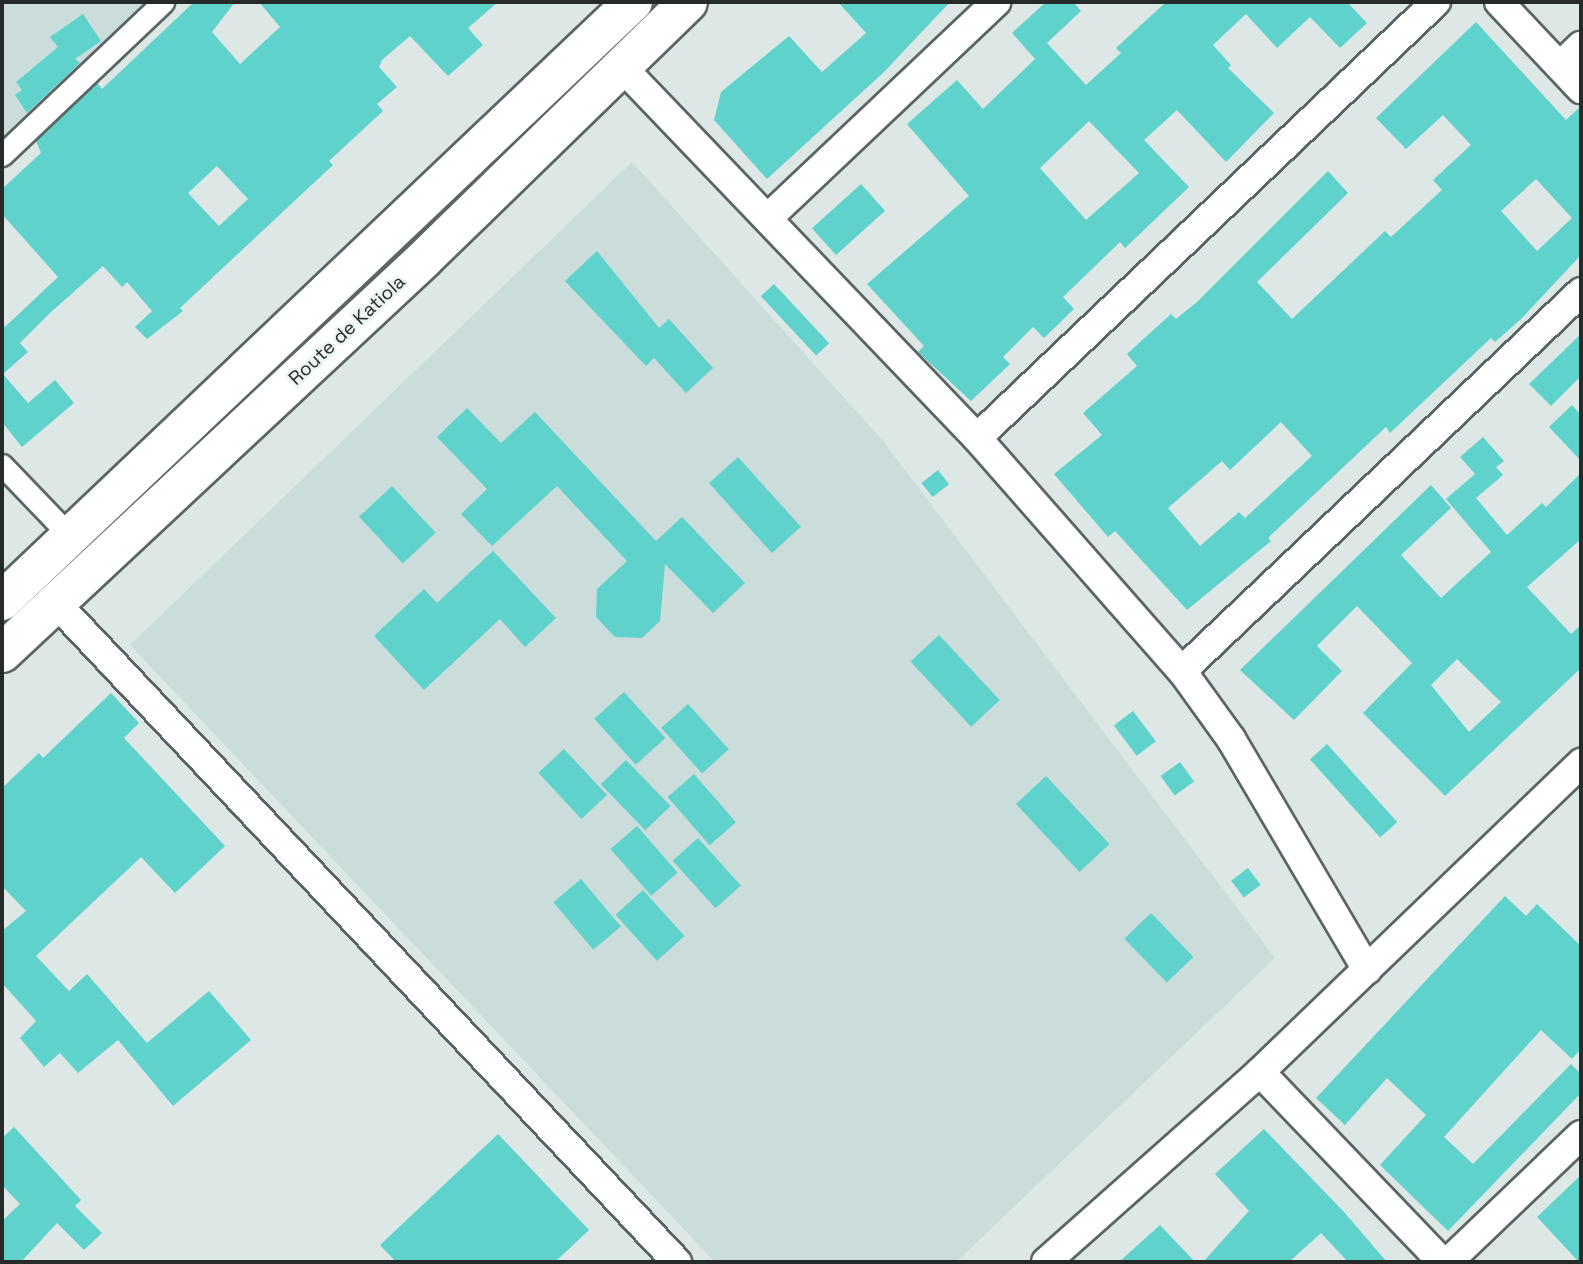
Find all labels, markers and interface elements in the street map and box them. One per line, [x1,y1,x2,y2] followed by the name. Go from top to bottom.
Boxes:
[284,270,410,390] street label: Route de Katiola

